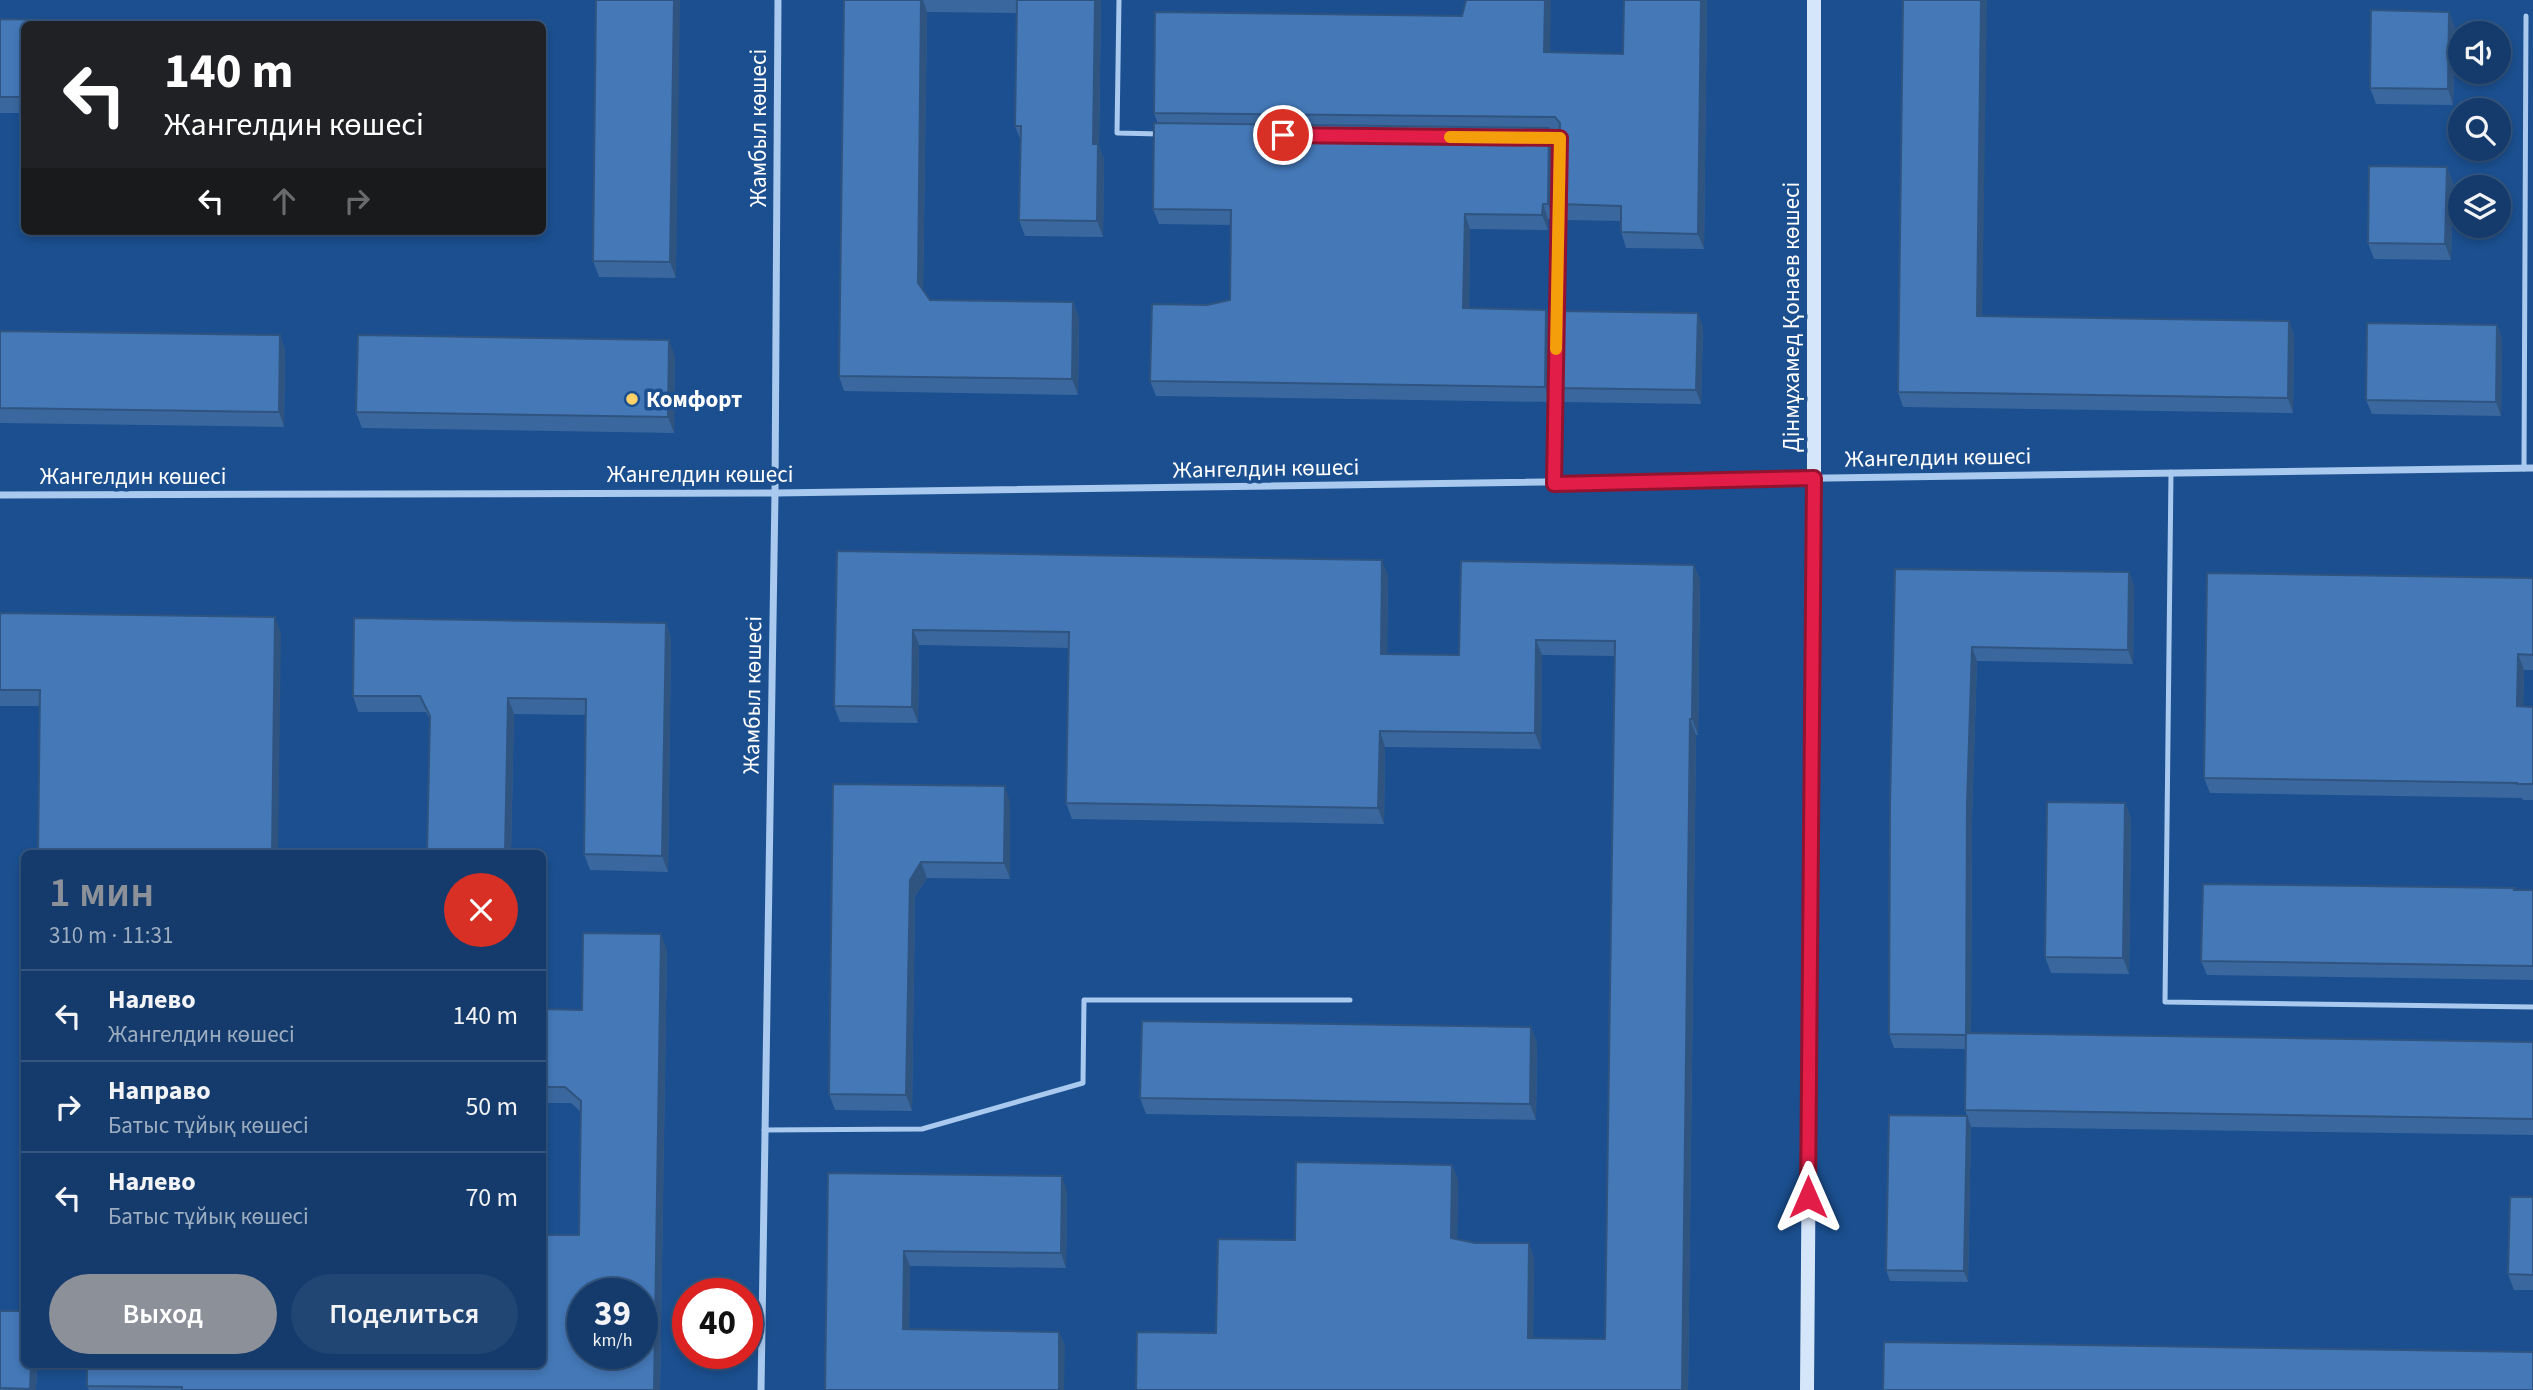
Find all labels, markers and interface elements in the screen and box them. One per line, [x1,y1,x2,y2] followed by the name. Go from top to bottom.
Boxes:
[2448,21,2511,238] map controls
[2448,21,2511,84] button: sound
[164,37,293,107] text: 140 m
[49,49,140,140] icon: left
[742,49,775,207] street label: Жамбыл көшесі
[2448,98,2511,161] button: search
[164,102,424,148] text: Жангелдин көшесі
[1253,105,1313,165] pin
[1264,116,1302,154] icon: arrive
[2448,175,2511,238] button: layers
[192,182,230,220] icon: left
[265,182,303,220] icon: ahead
[338,182,376,220] icon: right
[1775,182,1808,452] street label: Дінмұхамед Қонаев көшесі
[646,383,742,416] place label: Комфорт
[624,391,640,407] marker: Комфорт
[1844,439,2032,476] street label: Жангелдин көшесі
[1172,450,1360,487] street label: Жангелдин көшесі
[607,458,793,491] street label: Жангелдин көшесі
[40,460,226,493] street label: Жангелдин көшесі
[735,616,770,774] street label: Жамбыл көшесі
[49,863,154,923] text: 1 мин
[444,873,518,947] button: close
[49,919,173,952] text: 310 m · 11:31
[108,981,196,1018] text: Налево
[49,997,87,1035] icon: left
[452,997,518,1034] text: 140 m
[108,1018,295,1051] text: Жангелдин көшесі
[108,1072,211,1109] text: Направо
[49,1088,87,1126] icon: right
[465,1088,518,1125] text: 50 m
[108,1109,309,1142] text: Батыс тұйық көшесі
[1771,1160,1845,1234] position arrow
[108,1163,196,1200] text: Налево
[49,1179,87,1217] icon: left
[465,1179,518,1216] text: 70 m
[108,1200,309,1233] text: Батыс тұйық көшесі
[49,1274,277,1354] button: Выход
[291,1274,518,1354] button: Поделиться
[672,1278,763,1369] speed limit sign: 40
[594,1289,631,1339] text: 39
[593,1328,632,1353] text: km/h

